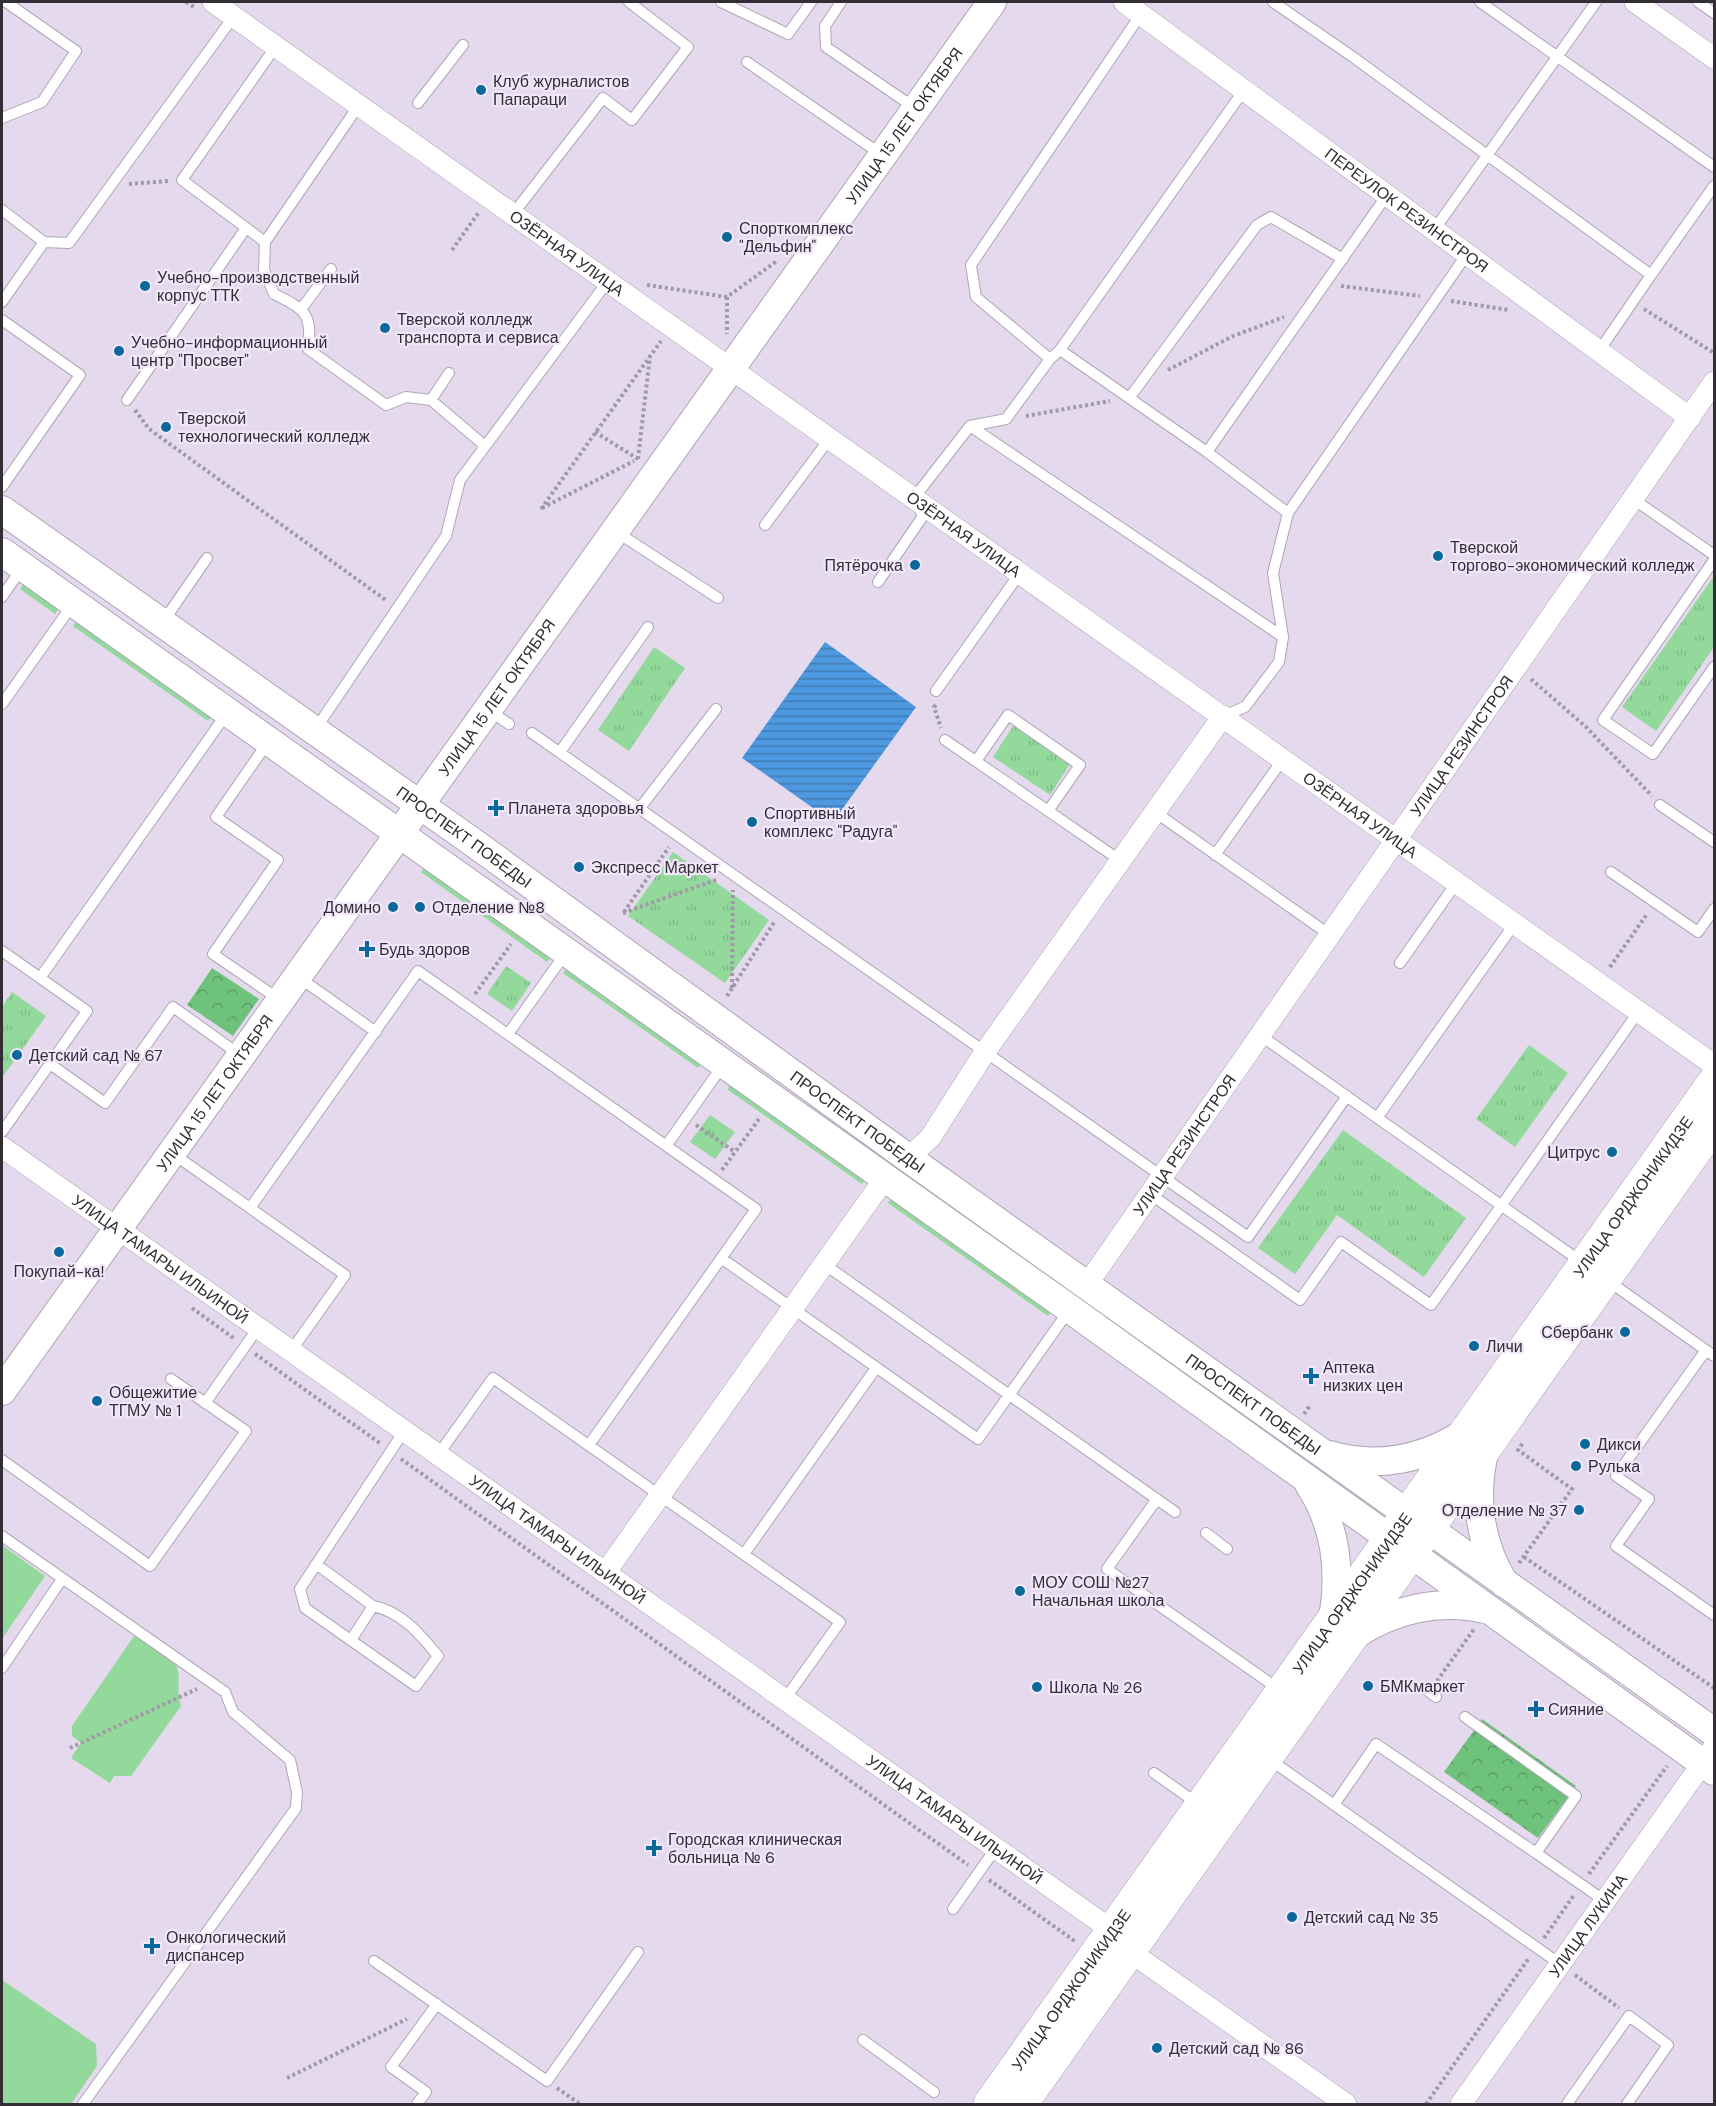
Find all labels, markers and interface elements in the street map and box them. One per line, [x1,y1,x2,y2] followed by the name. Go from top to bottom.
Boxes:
[841,43,967,208] street label: УЛИЦА 15 ЛЕТ ОКТЯБРЯ
[493,71,629,110] place label: Клуб журналистов Папараци
[474,83,488,97] marker: Клуб журналистов Папараци
[1321,143,1493,277] street label: ПЕРЕУЛОК РЕЗИНСТРОЯ
[506,205,629,301] street label: ОЗЁРНАЯ УЛИЦА
[739,218,853,257] place label: Спорткомплекс "Дельфин"
[720,230,734,244] marker: Спорткомплекс "Дельфин"
[157,267,359,306] place label: Учебно-производственный корпус ТТК
[138,279,152,293] marker: Учебно-производственный корпус ТТК
[397,309,559,348] place label: Тверской колледж транспорта и сервиса
[378,321,392,335] marker: Тверской колледж транспорта и сервиса
[131,332,328,371] place label: Учебно-информационный центр "Просвет"
[112,344,126,358] marker: Учебно-информационный центр "Просвет"
[178,408,370,447] place label: Тверской технологический колледж
[159,420,173,434] marker: Тверской технологический колледж
[902,486,1026,582] street label: ОЗЁРНАЯ УЛИЦА
[1450,537,1695,576] place label: Тверской торгово-экономический колледж
[1431,549,1445,563] marker: Тверской торгово-экономический колледж
[825,555,903,576] place label: Пятёрочка
[908,558,922,572] marker: Пятёрочка
[433,615,560,780] street label: УЛИЦА 15 ЛЕТ ОКТЯБРЯ
[1405,671,1518,820] street label: УЛИЦА РЕЗИНСТРОЯ
[1299,767,1422,863] street label: ОЗЁРНАЯ УЛИЦА
[392,781,536,892] street label: ПРОСПЕКТ ПОБЕДЫ
[508,798,644,819] place label: Планета здоровья
[489,801,503,815] marker: Планета здоровья
[764,803,898,842] place label: Спортивный комплекс "Радуга"
[745,815,759,829] marker: Спортивный комплекс "Радуга"
[591,857,719,878] place label: Экспресс Маркет
[572,860,586,874] marker: Экспресс Маркет
[323,897,381,918] place label: Домино
[432,897,545,918] place label: Отделение №8
[386,900,400,914] marker: Домино
[413,900,427,914] marker: Отделение №8
[379,939,470,960] place label: Будь здоров
[360,942,374,956] marker: Будь здоров
[151,1010,277,1176] street label: УЛИЦА 15 ЛЕТ ОКТЯБРЯ
[29,1045,163,1066] place label: Детский сад № 67
[10,1048,24,1062] marker: Детский сад № 67
[786,1066,929,1177] street label: ПРОСПЕКТ ПОБЕДЫ
[1128,1070,1240,1219] street label: УЛИЦА РЕЗИНСТРОЯ
[1568,1112,1697,1282] street label: УЛИЦА ОРДЖОНИКИДЗЕ
[1547,1142,1600,1163] place label: Цитрус
[1605,1145,1619,1159] marker: Цитрус
[68,1189,253,1328] street label: УЛИЦА ТАМАРЫ ИЛЬИНОЙ
[52,1245,66,1259] marker: Покупай-ка!
[14,1261,104,1282] place label: Покупай-ка!
[1541,1322,1614,1343] place label: Сбербанк
[1618,1325,1632,1339] marker: Сбербанк
[1486,1336,1523,1357] place label: Личи
[1467,1339,1481,1353] marker: Личи
[1182,1349,1325,1459] street label: ПРОСПЕКТ ПОБЕДЫ
[1323,1357,1403,1396] place label: Аптека низких цен
[1304,1369,1318,1383] marker: Аптека низких цен
[109,1382,197,1421] place label: Общежитие ТГМУ № 1
[90,1394,104,1408] marker: Общежитие ТГМУ № 1
[1597,1434,1641,1455] place label: Дикси
[1578,1437,1592,1451] marker: Дикси
[1588,1456,1640,1477] place label: Рулька
[1569,1459,1583,1473] marker: Рулька
[465,1470,650,1608] street label: УЛИЦА ТАМАРЫ ИЛЬИНОЙ
[1442,1500,1567,1521] place label: Отделение № 37
[1572,1503,1586,1517] marker: Отделение № 37
[1287,1508,1416,1678] street label: УЛИЦА ОРДЖОНИКИДЗЕ
[1032,1572,1165,1611] place label: МОУ СОШ №27 Начальная школа
[1013,1584,1027,1598] marker: МОУ СОШ №27 Начальная школа
[1380,1676,1465,1697] place label: БМКмаркет
[1049,1677,1143,1698] place label: Школа № 26
[1361,1679,1375,1693] marker: БМКмаркет
[1030,1680,1044,1694] marker: Школа № 26
[1548,1699,1604,1720] place label: Сияние
[1529,1702,1543,1716] marker: Сияние
[862,1750,1047,1889] street label: УЛИЦА ТАМАРЫ ИЛЬИНОЙ
[668,1829,842,1868] place label: Городская клиническая больница № 6
[645,1839,663,1857] marker: Городская клиническая больница № 6
[1544,1869,1632,1981] street label: УЛИЦА ЛУКИНА
[1006,1905,1135,2075] street label: УЛИЦА ОРДЖОНИКИДЗЕ
[1304,1907,1439,1928] place label: Детский сад № 35
[1285,1910,1299,1924] marker: Детский сад № 35
[166,1927,286,1966] place label: Онкологический диспансер
[143,1937,161,1955] marker: Онкологический диспансер
[1169,2038,1304,2059] place label: Детский сад № 86
[1150,2041,1164,2055] marker: Детский сад № 86

